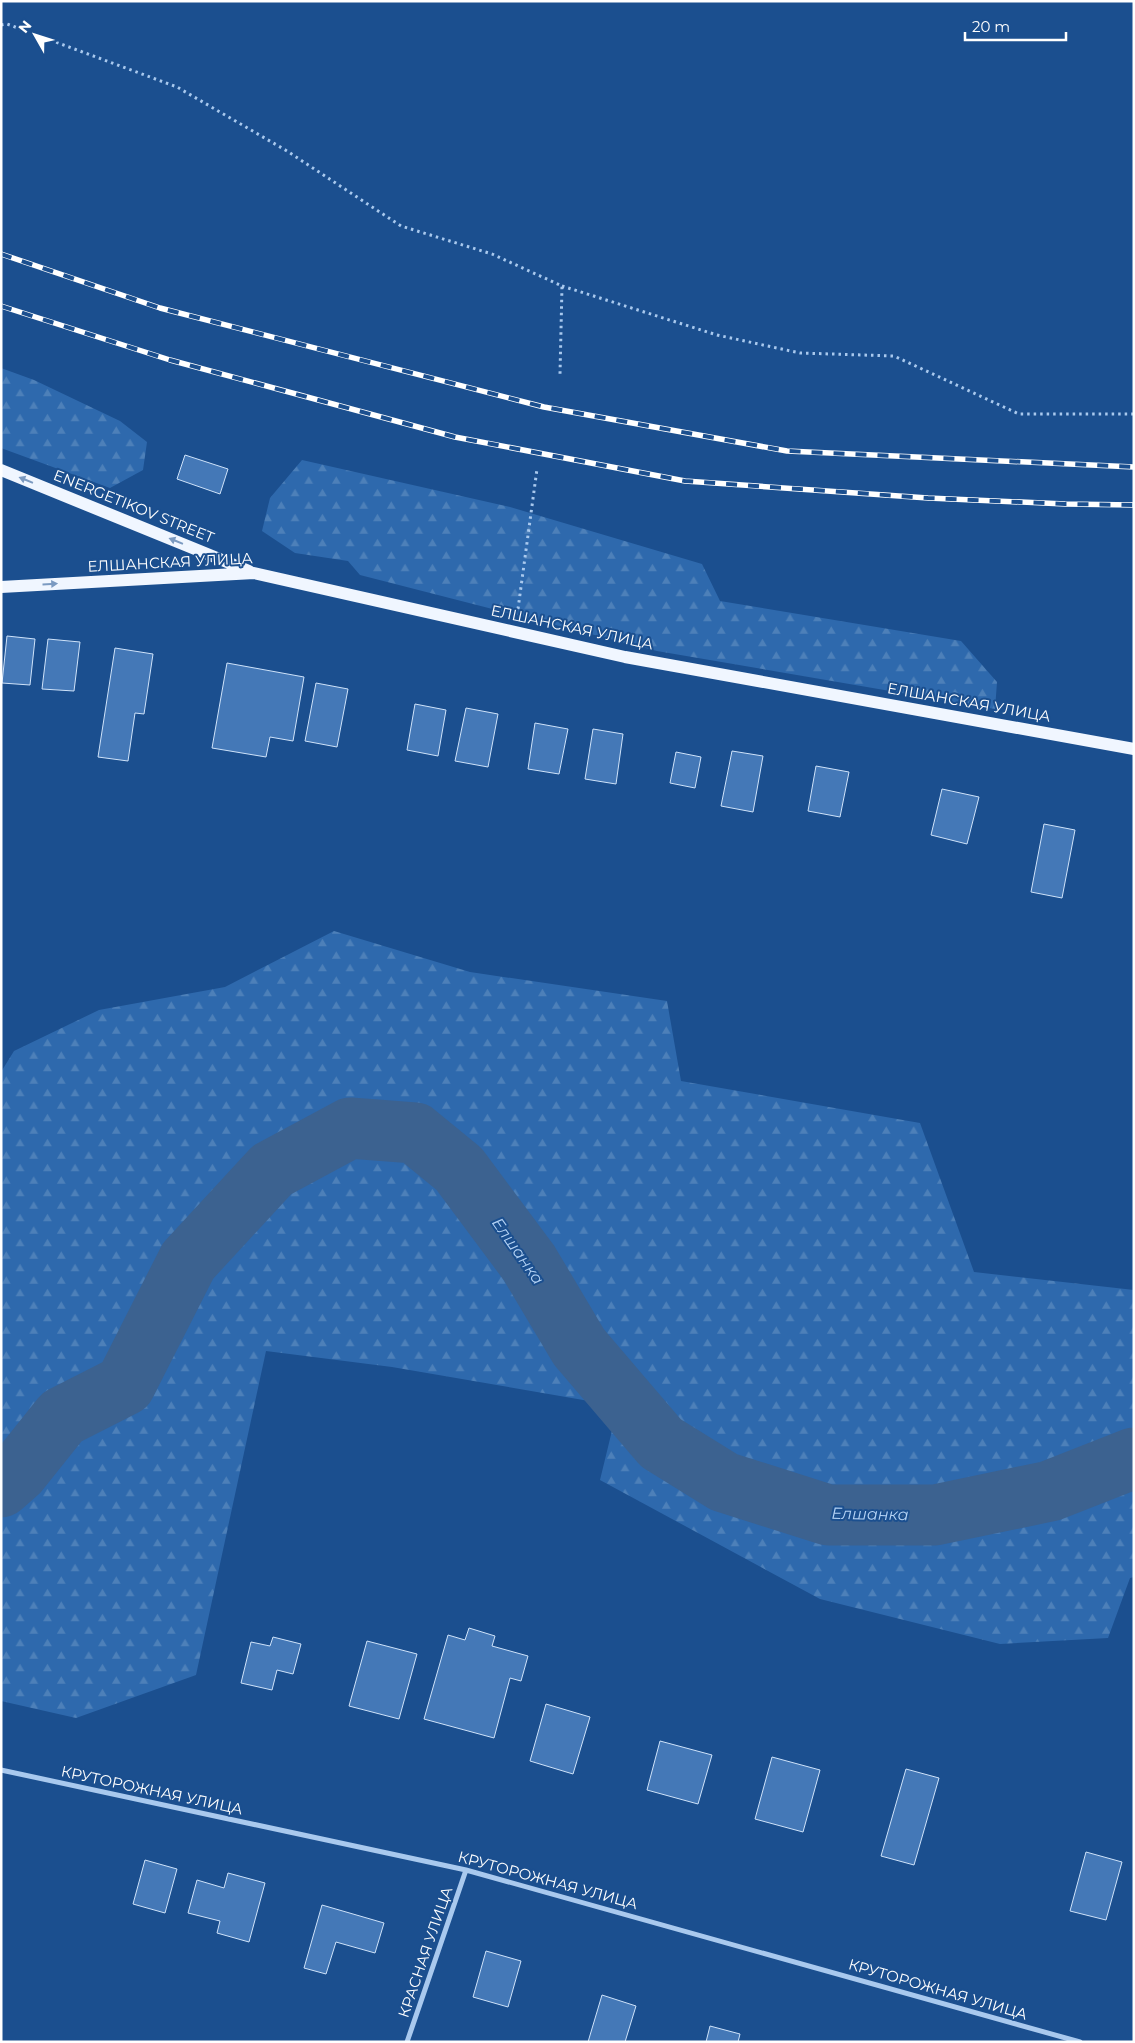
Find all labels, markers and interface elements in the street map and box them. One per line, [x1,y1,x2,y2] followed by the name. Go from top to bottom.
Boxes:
[10,10,60,60] north arrow
[965,10,1066,42] scale bar
[14,17,35,37] text: N
[972,17,1010,36] text: 20 m
[51,465,218,547] street label: ENERGETIKOV STREET
[19,475,33,483] one-way arrow
[169,537,184,544] one-way arrow
[87,548,253,576] street label: ЕЛШАНСКАЯ УЛИЦА
[42,579,58,587] one-way arrow
[489,601,655,653] street label: ЕЛШАНСКАЯ УЛИЦА
[886,678,1052,726] street label: ЕЛШАНСКАЯ УЛИЦА
[488,1214,548,1288] water label: Елшанка
[831,1504,909,1524] water label: Елшанка
[59,1761,245,1819] street label: КРУТОРОЖНАЯ УЛИЦА
[456,1847,640,1913] street label: КРУТОРОЖНАЯ УЛИЦА
[394,1884,456,2020] street label: КРАСНАЯ УЛИЦА
[846,1954,1030,2024] street label: КРУТОРОЖНАЯ УЛИЦА

